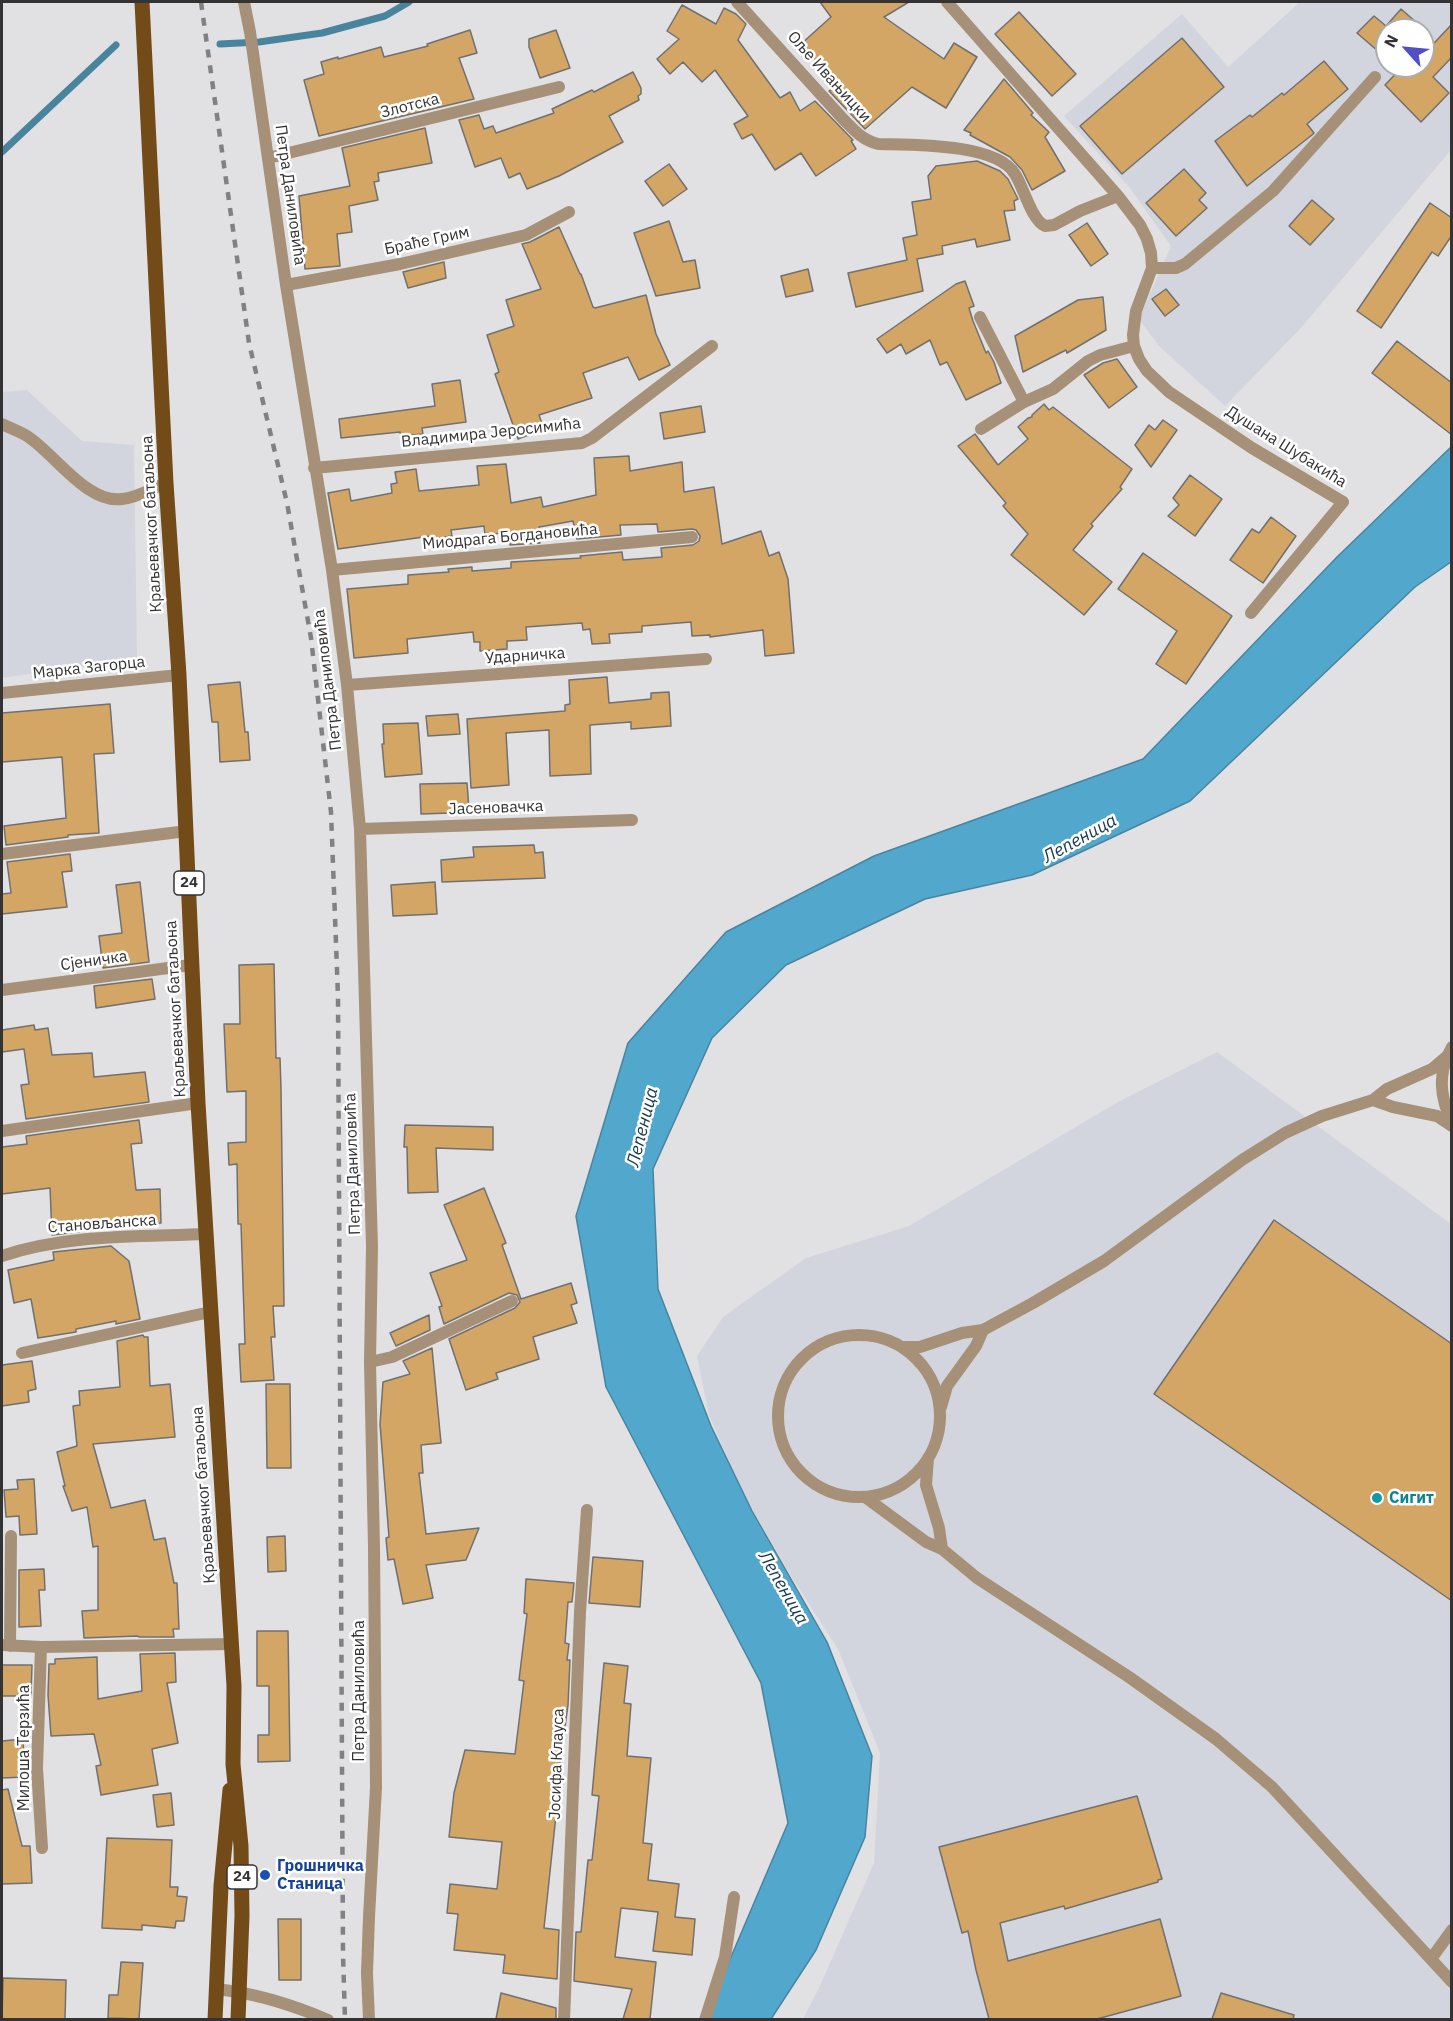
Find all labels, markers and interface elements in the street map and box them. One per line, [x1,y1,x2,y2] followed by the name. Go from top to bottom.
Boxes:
[1375,18,1435,78] north arrow
[783,28,875,126] street label: Оље Ивањицки
[1379,31,1402,50] text: N
[379,89,441,123] street label: Злотска
[271,124,309,266] street label: Петра Даниловића
[383,223,471,259] street label: Браће Грим
[1222,402,1350,492] street label: Душана Шубакића
[400,414,582,452] street label: Владимира Јеросимића
[138,435,166,613] street label: Краљевачког батаљона
[422,520,598,554] street label: Миодрага Богдановића
[310,609,346,751] street label: Петра Даниловића
[484,644,566,668] street label: Ударничка
[32,653,146,683] street label: Марка Загорца
[448,797,544,819] street label: Јасеновачка
[1039,810,1121,868] water label: Лепеница
[174,871,204,895] road number: 24
[162,920,190,1098] street label: Краљевачког батаљона
[59,947,129,975] street label: Сјеничка
[623,1085,663,1169] water label: Лепеница
[341,1093,365,1235] street label: Петра Даниловића
[47,1211,157,1237] street label: Становљанска
[188,1406,220,1584] street label: Краљевачког батаљона
[1389,1488,1434,1508] place label: Сигит
[1370,1491,1384,1505] marker: Сигит
[753,1548,813,1628] water label: Лепеница
[349,1620,369,1762] street label: Петра Даниловића
[14,1685,34,1811] street label: Милоша Терзића
[545,1708,569,1820] street label: Јосифа Клауса
[277,1856,364,1894] place label: Грошничка Станица
[227,1865,257,1889] road number: 24
[258,1868,272,1882] marker: Грошничка Станица

